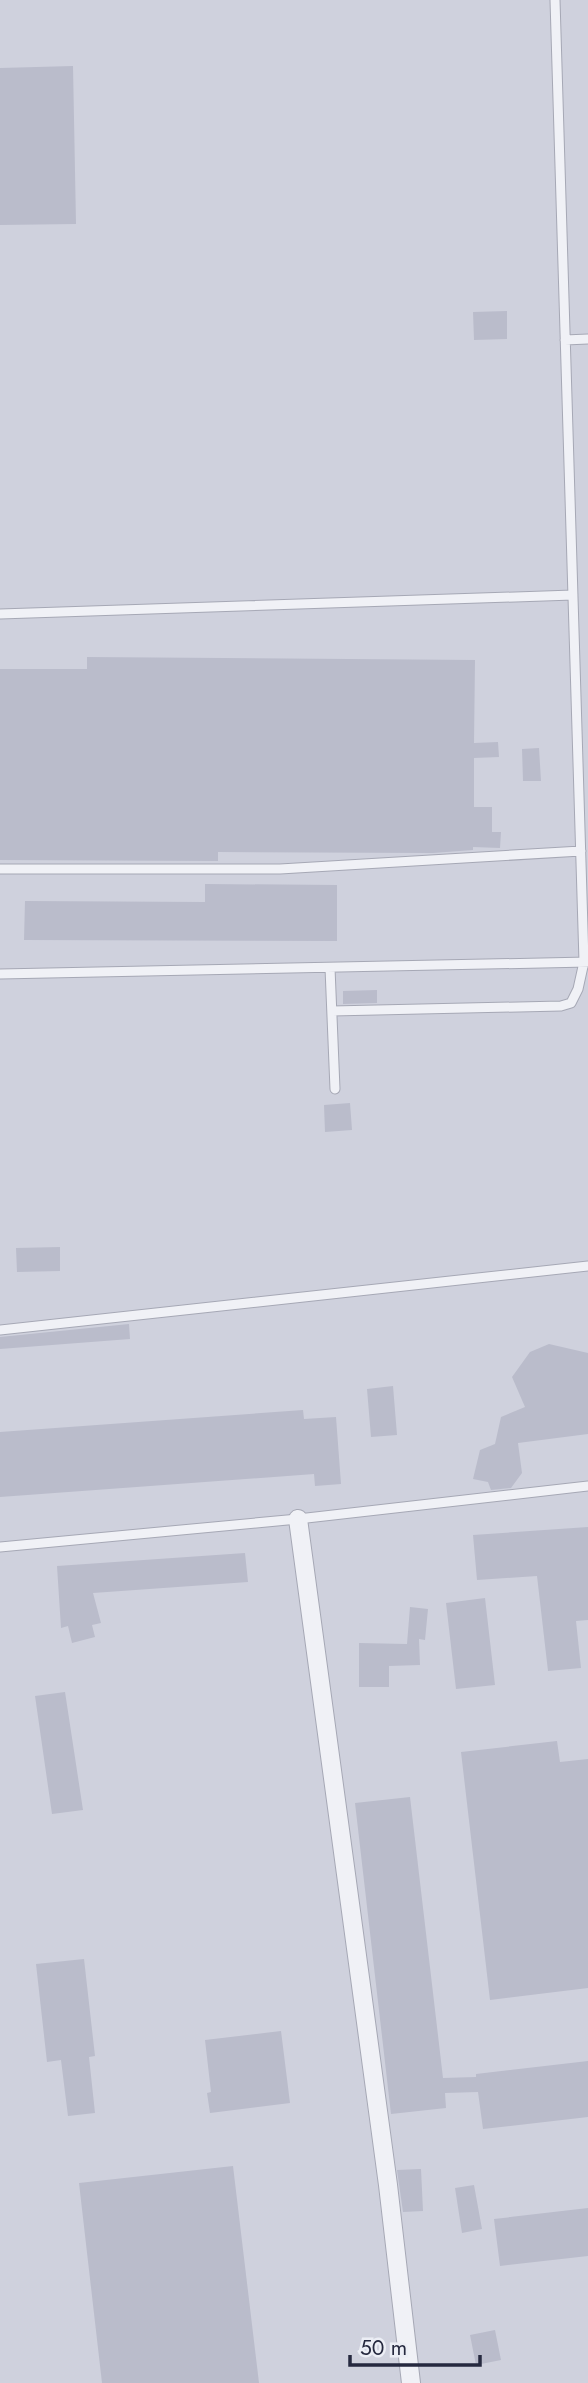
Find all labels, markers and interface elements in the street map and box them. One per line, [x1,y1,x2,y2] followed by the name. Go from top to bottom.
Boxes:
[350,2324,480,2368] scale bar
[360,2333,407,2363] text: 50 m

